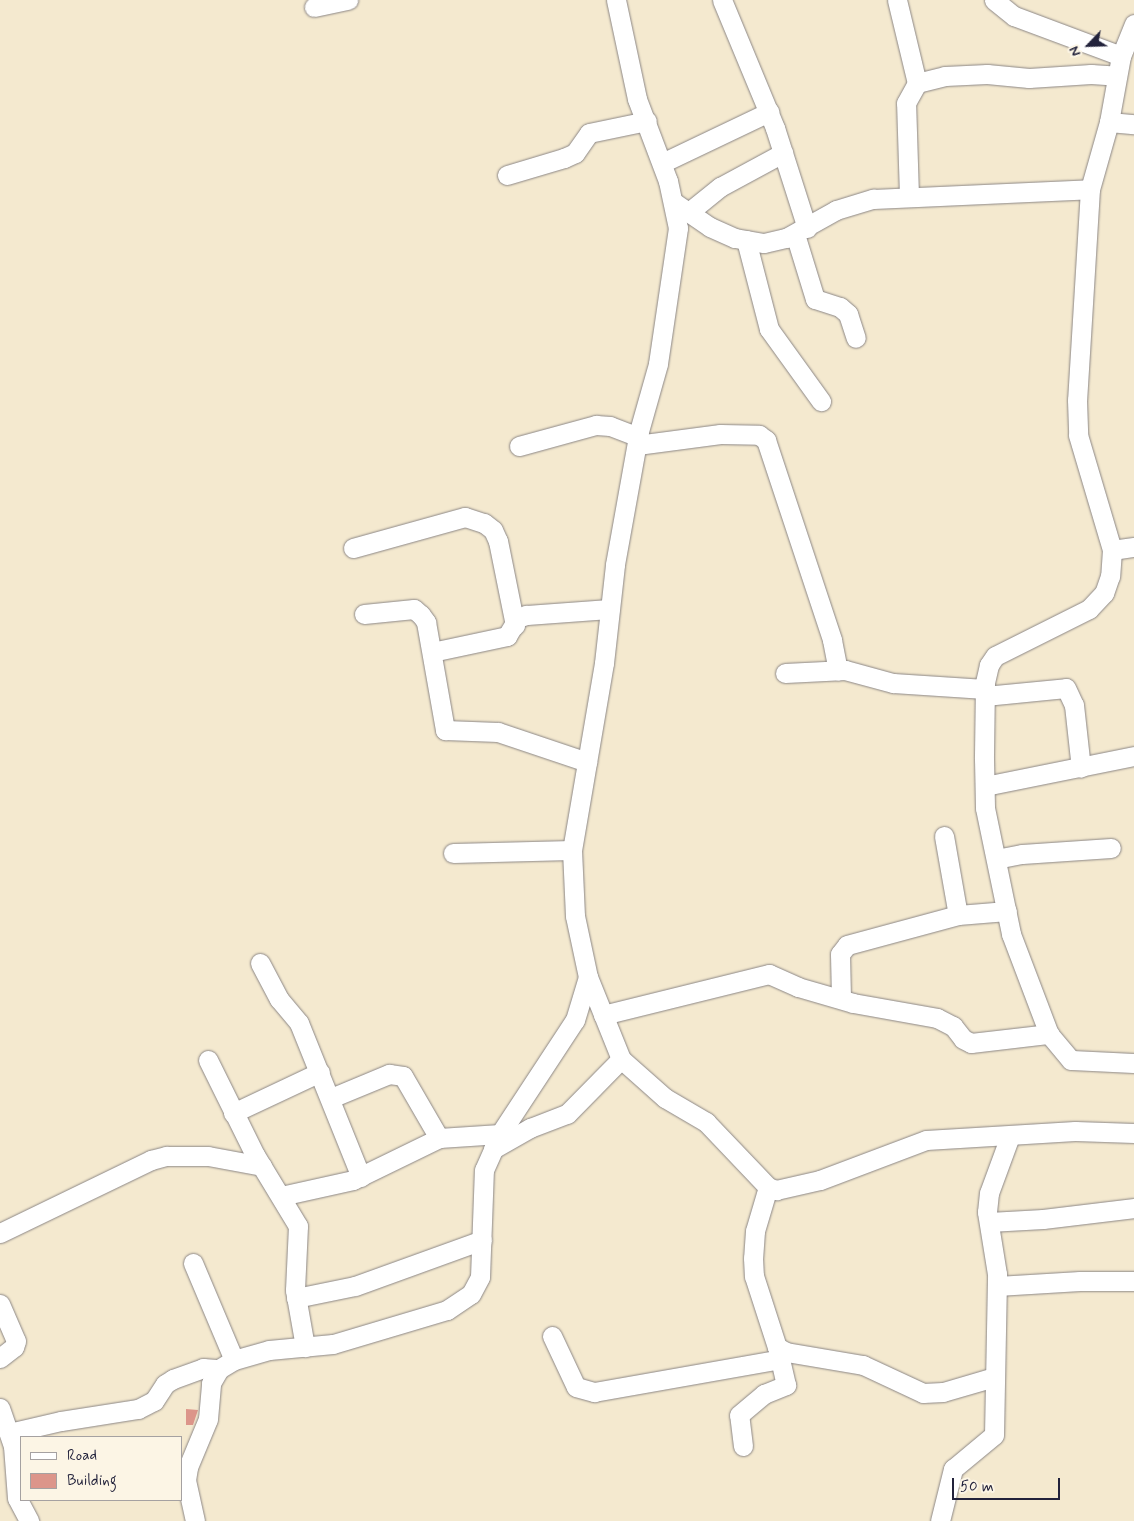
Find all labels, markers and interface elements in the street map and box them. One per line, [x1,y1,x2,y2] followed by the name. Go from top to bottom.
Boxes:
[1064,20,1114,70] north arrow
[1065,43,1085,59] text: N
[20,1436,182,1501] legend
[67,1446,97,1466] text: Road
[954,1468,1062,1500] scale bar
[67,1471,117,1491] text: Building
[960,1477,994,1497] text: 50 m

